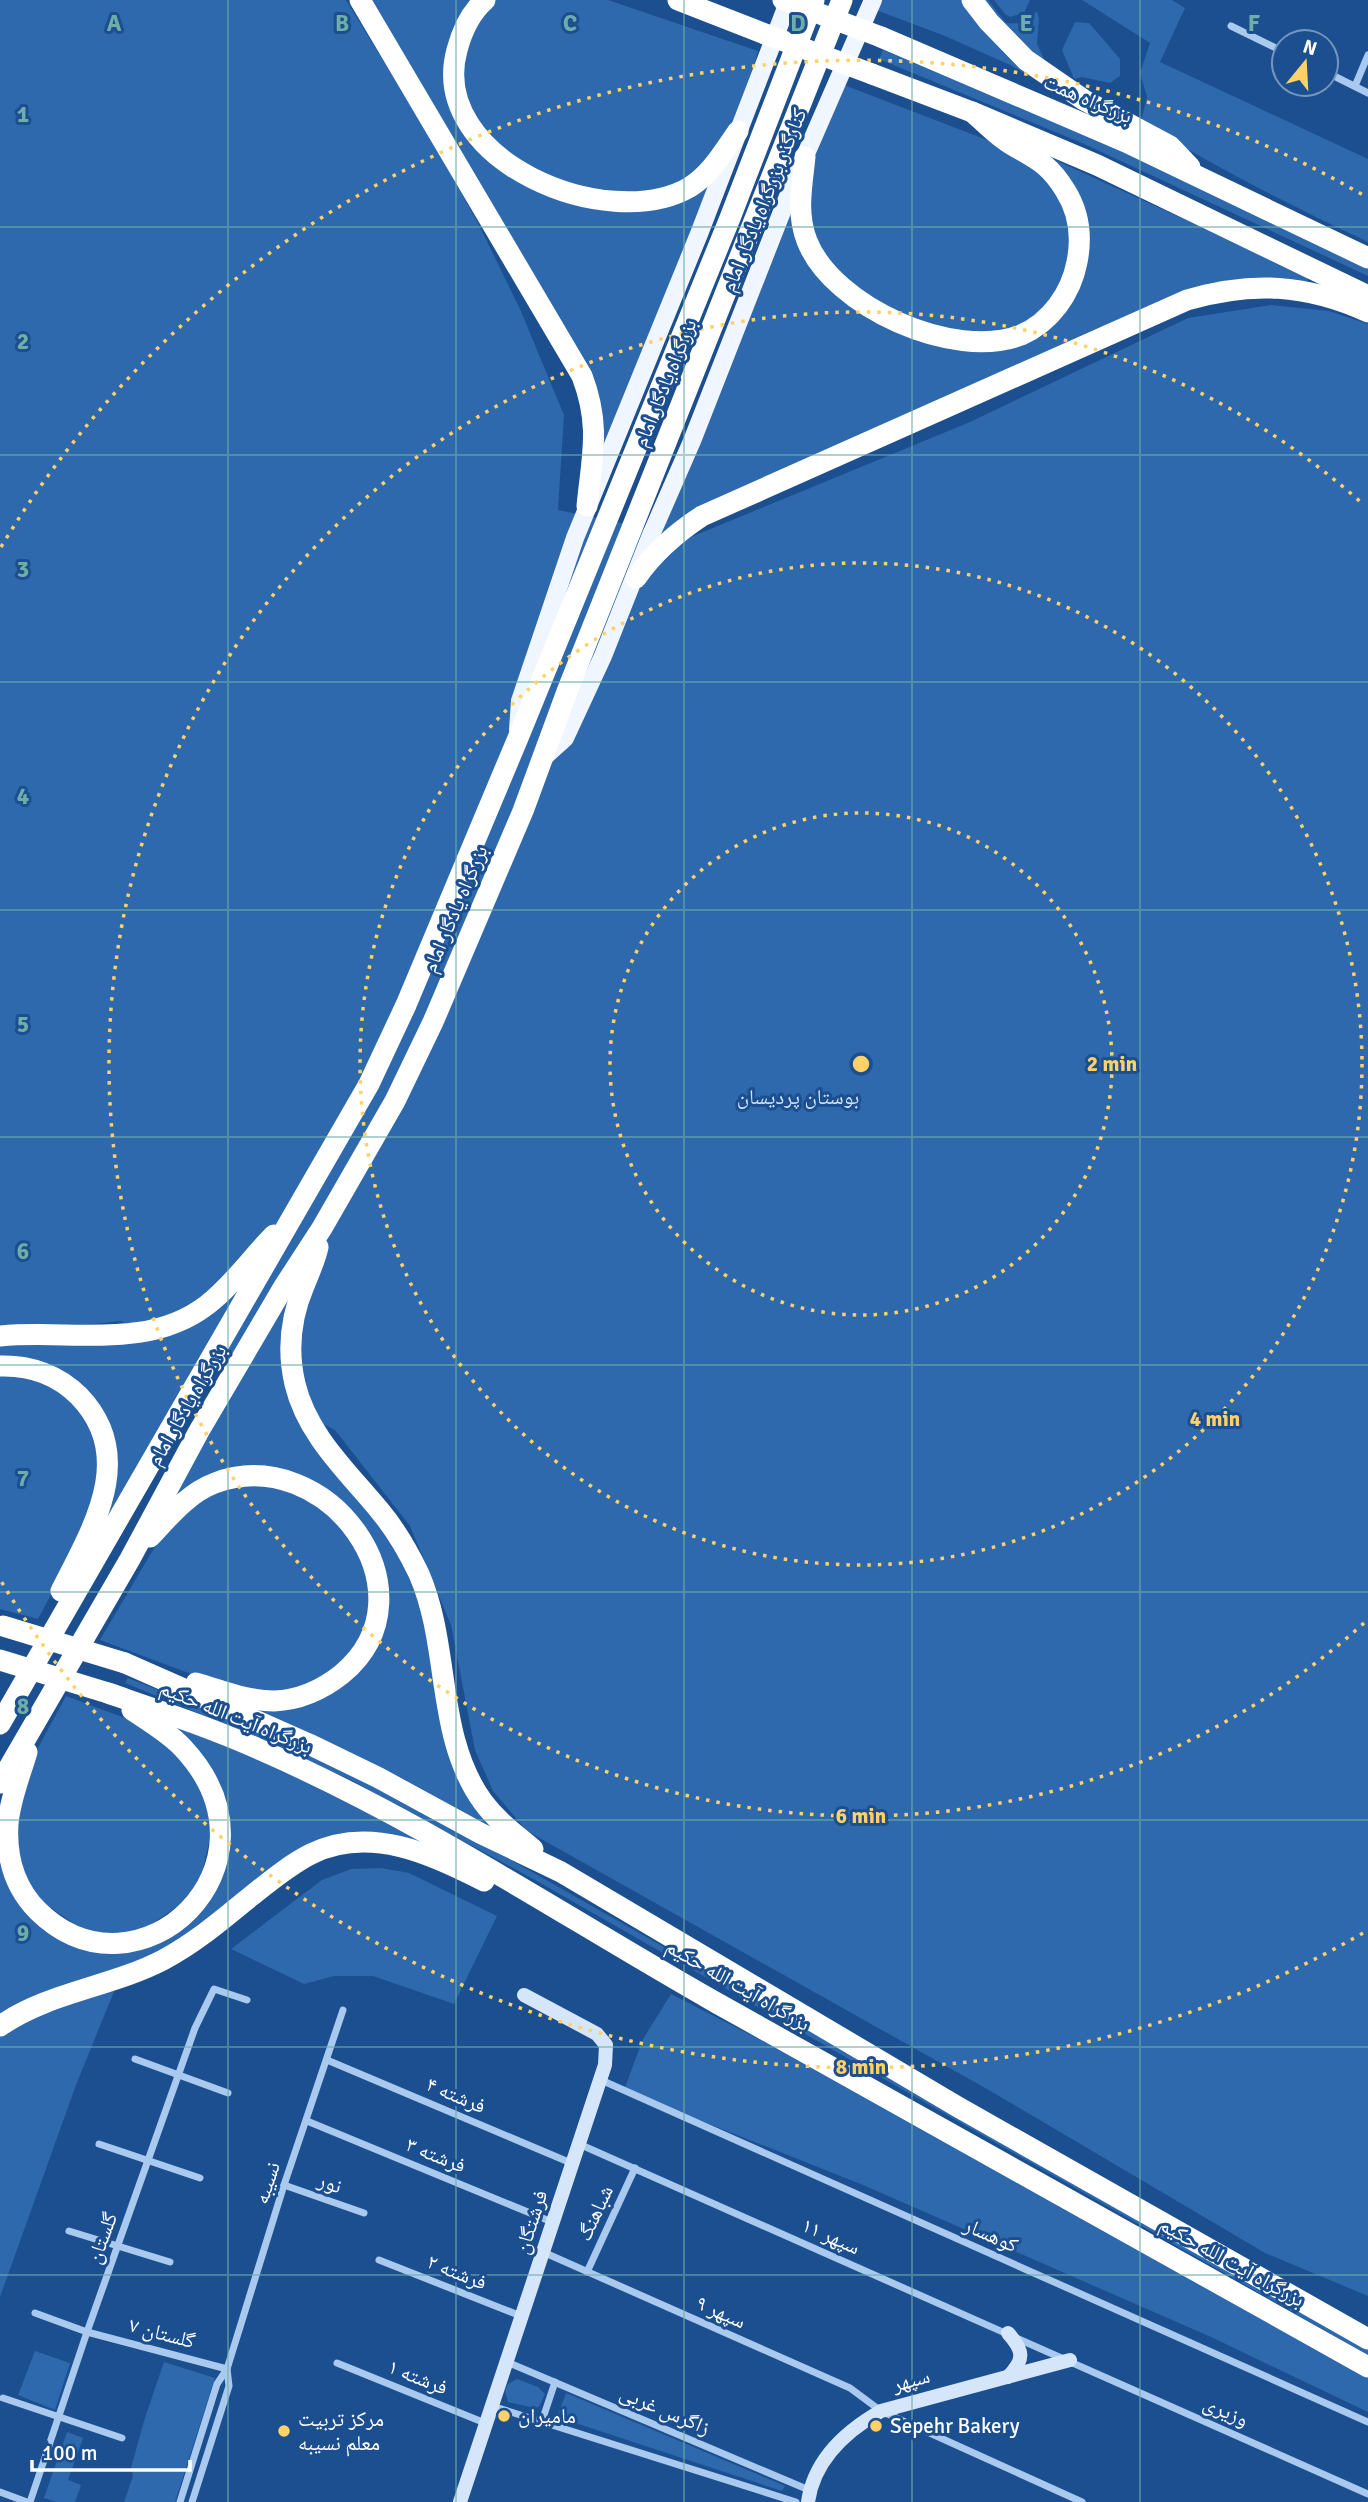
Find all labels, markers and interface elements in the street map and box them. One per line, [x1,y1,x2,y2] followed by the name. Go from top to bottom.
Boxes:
[107,9,122,38] text: A
[335,9,349,38] text: B
[563,9,577,38] text: C
[790,9,806,38] text: D
[1019,9,1033,38] text: E
[1248,9,1260,38] text: F
[1270,28,1340,98] north arrow
[1300,34,1320,61] text: N
[1040,69,1136,129] street label: بزرگراه همت
[17,100,29,129] text: 1
[715,104,814,296] street label: کنارگذر بزرگراه یادگار امام
[627,315,703,451] street label: بزرگراه یادگار امام
[17,327,29,356] text: 2
[17,555,29,584] text: 3
[17,782,29,811] text: 4
[416,841,494,977] street label: بزرگراه یادگار امام
[17,1010,29,1039] text: 5
[1087,1051,1137,1077] text: 2 min
[849,1052,873,1076] centre of rings
[737,1084,859,1110] park label: بوستان پردیسان
[17,1237,29,1266] text: 6
[142,1340,233,1471] street label: بزرگراه یادگار امام
[1190,1406,1240,1432] text: 4 min
[17,1464,29,1493] text: 7
[156,1675,316,1760] street label: بزرگراه آیت الله حکیم
[17,1692,29,1721] text: 8
[836,1803,886,1829] text: 6 min
[17,1919,29,1948] text: 9
[661,1933,815,2038] street label: بزرگراه آیت الله حکیم
[836,2054,886,2080] text: 8 min
[422,2071,490,2119] street label: فرشته ۴
[402,2131,470,2179] street label: فرشته ۳
[248,2159,286,2207] street label: نسیبه
[313,2166,346,2199] street label: نور
[571,2181,619,2245] street label: شباهنگ
[508,2187,554,2257] street label: فرشتگان
[81,2208,123,2267] street label: گلستان
[959,2211,1022,2258] street label: کوهسار
[1154,2211,1309,2314] street label: بزرگراه آیت الله حکیم
[798,2212,864,2260] street label: سپهر ۱۱
[423,2248,491,2296] street label: فرشته ۲
[692,2290,750,2334] street label: سپهر ۹
[126,2312,198,2354] street label: گلستان ۷
[384,2353,452,2401] street label: فرشته ۱
[888,2363,933,2398] street label: سپهر
[616,2379,714,2441] street label: زاگرس غربی
[1199,2390,1253,2432] street label: وزیری
[518,2403,576,2429] place label: مامیران
[298,2406,384,2457] place label: مرکز تربیت معلم نسیبه
[496,2408,512,2424] marker: مامیران
[890,2413,1020,2439] place label: Sepehr Bakery
[868,2418,884,2434] marker: Sepehr Bakery
[276,2423,292,2439] marker: مرکز تربیت معلم نسیبه
[32,2428,189,2472] scale bar
[42,2440,97,2466] text: 100 m

